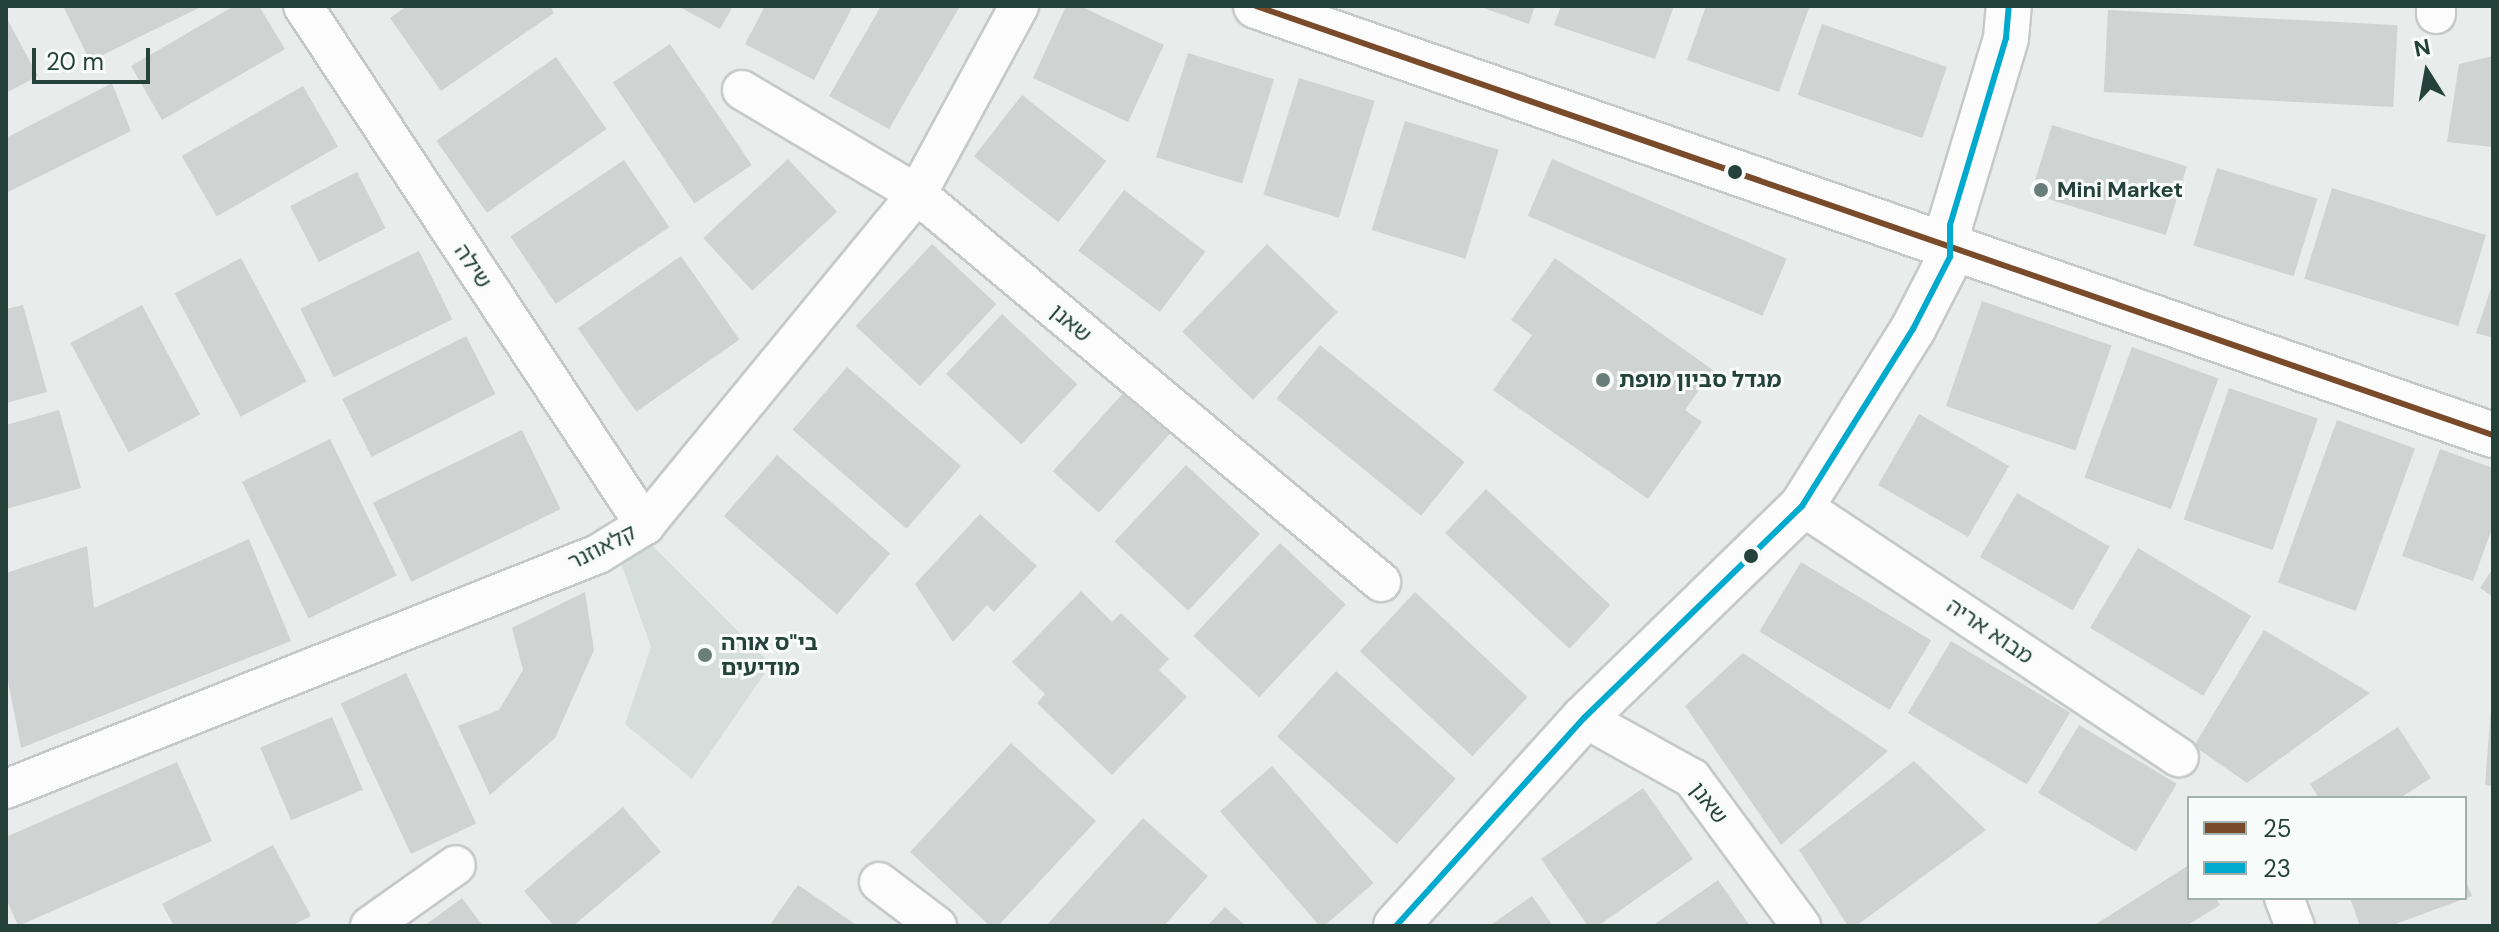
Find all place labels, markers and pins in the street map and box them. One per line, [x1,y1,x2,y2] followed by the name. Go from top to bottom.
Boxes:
[1727,164,1743,180] unlabelled marker
[2057,177,2183,203] place label: Mini Market
[2032,181,2050,199] marker: Mini Market
[1619,367,1781,393] place label: מגדל סביון מופת
[1594,371,1612,389] marker: מגדל סביון מופת
[1743,548,1759,564] unlabelled marker
[721,629,818,680] place label: בי"ס אורה מודיעים
[696,646,714,664] marker: בי"ס אורה מודיעים

